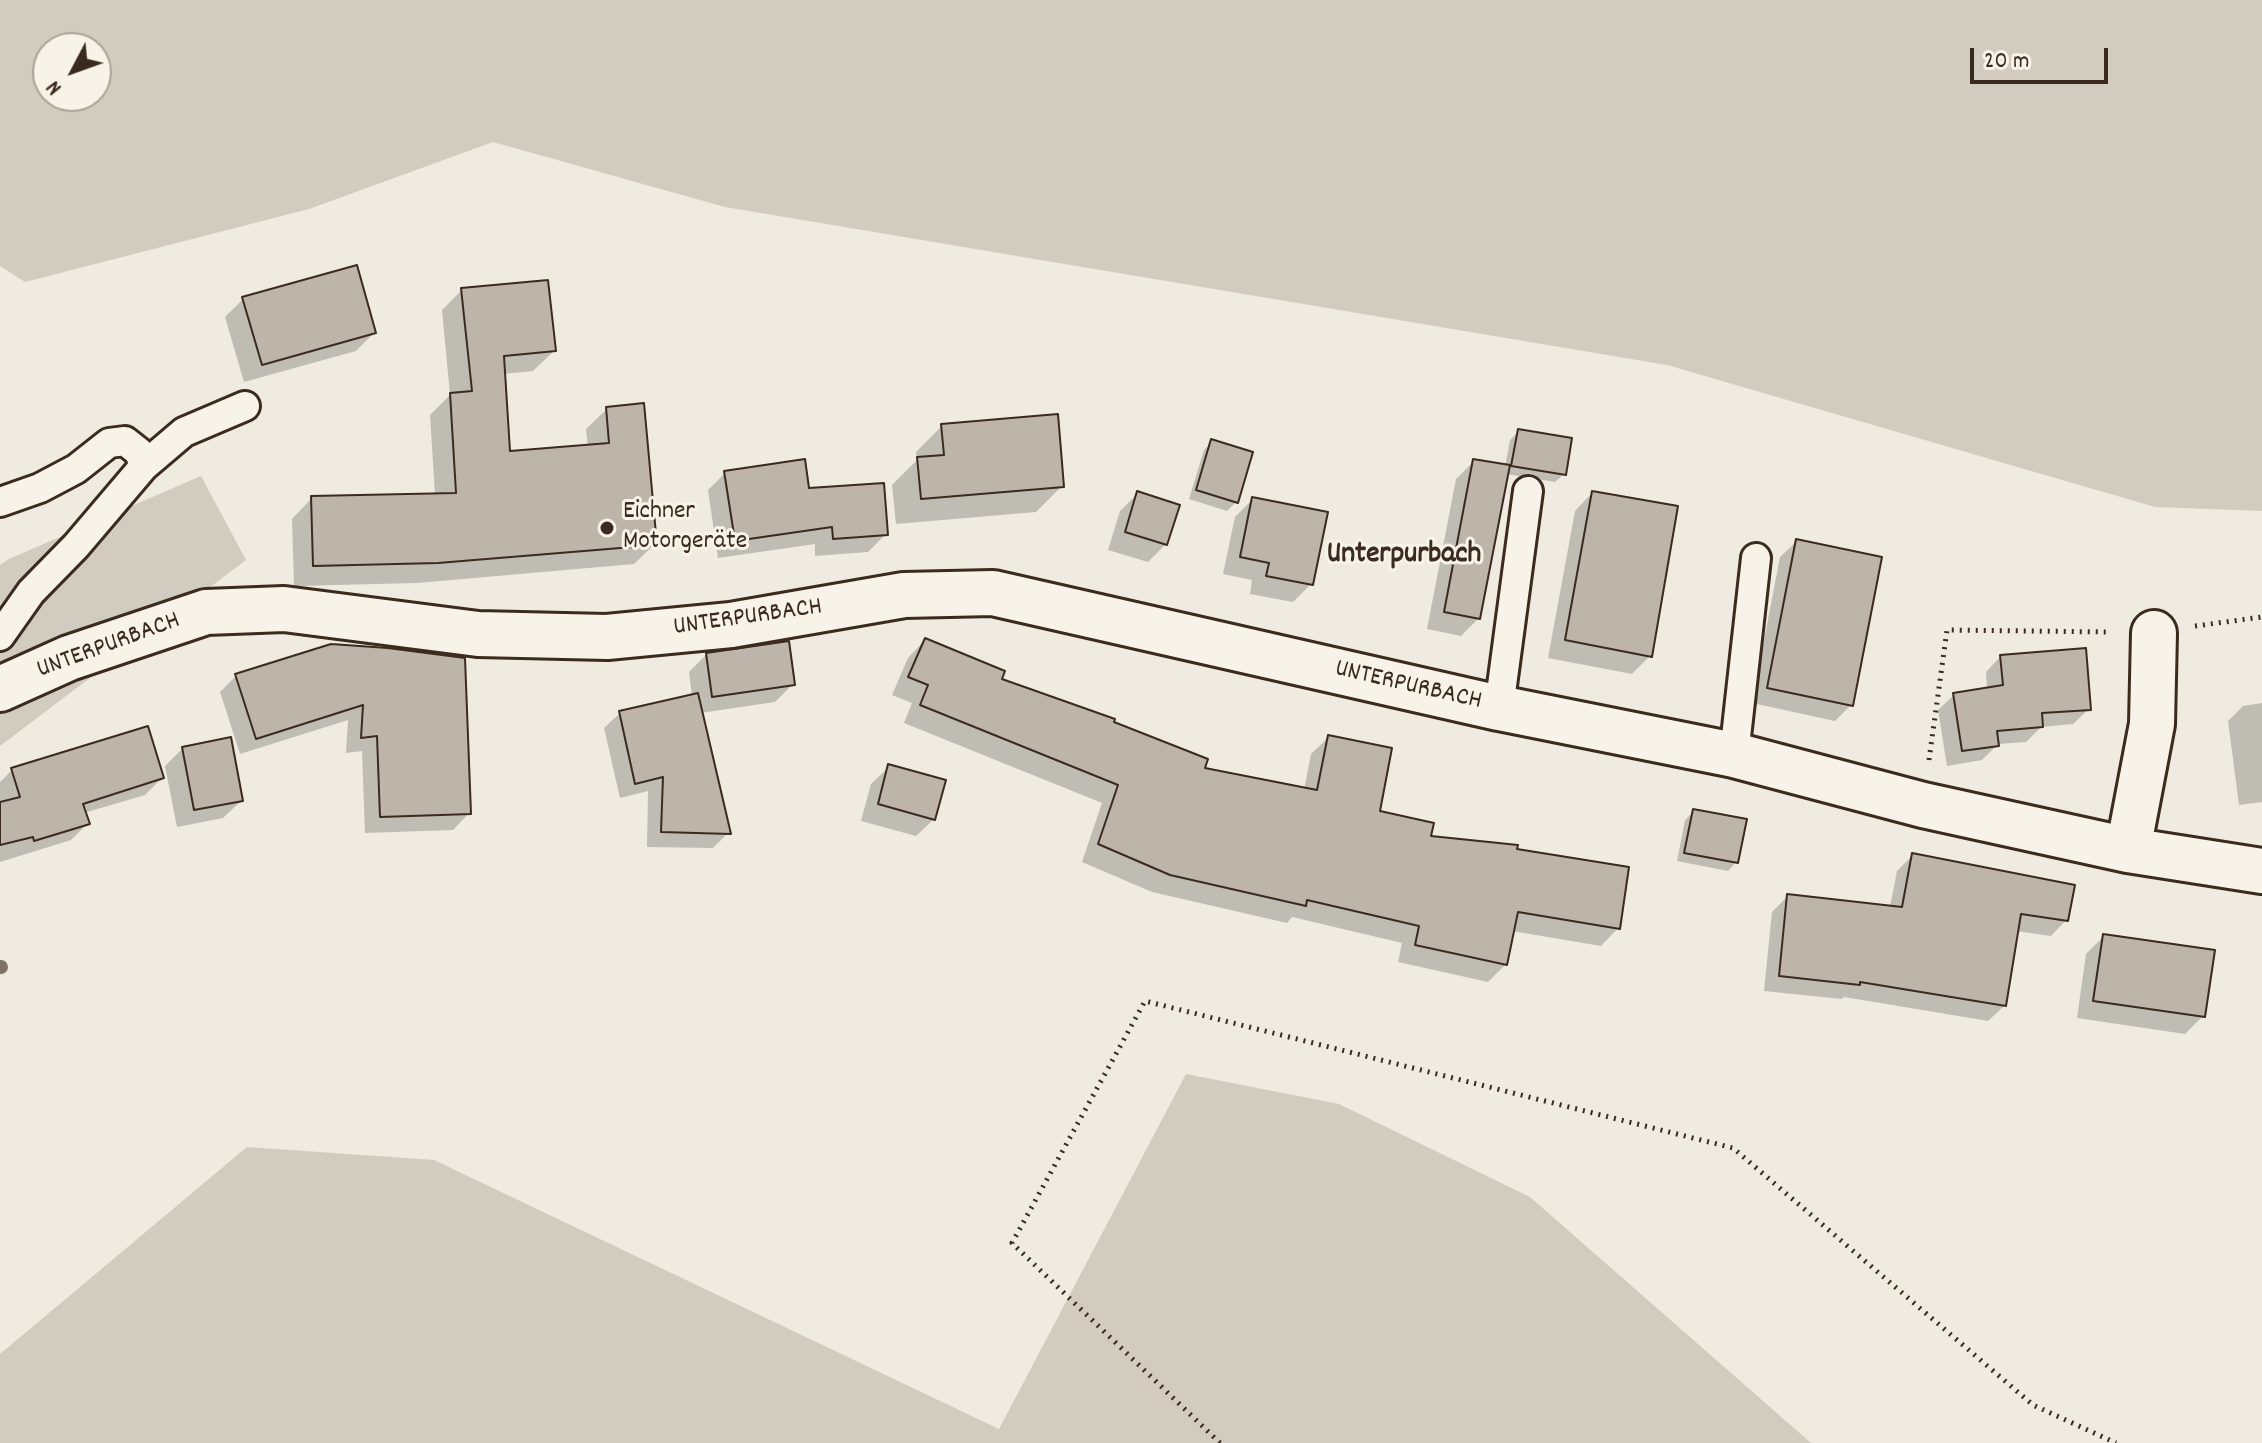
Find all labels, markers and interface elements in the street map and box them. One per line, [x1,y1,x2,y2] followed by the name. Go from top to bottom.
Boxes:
[32,32,112,112] north arrow
[1974,32,2112,82] scale bar
[1984,45,2030,79] text: 20 m
[40,72,70,101] text: N
[623,497,747,558] place label: Eichner Motorgeräte
[598,519,616,537] marker: Eichner Motorgeräte
[1327,539,1481,575] district label: Unterpurbach
[672,593,824,645] street label: UNTERPURBACH
[33,607,185,687] street label: UNTERPURBACH
[1331,655,1485,719] street label: UNTERPURBACH

